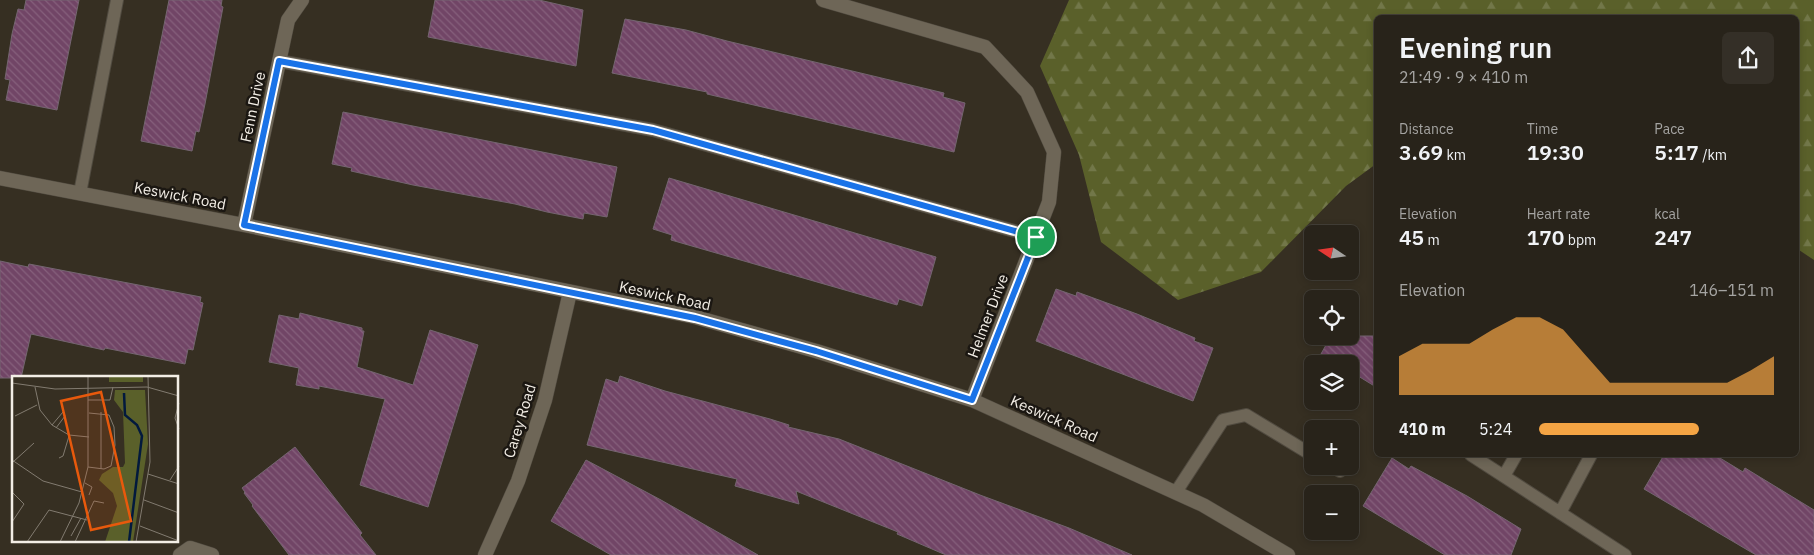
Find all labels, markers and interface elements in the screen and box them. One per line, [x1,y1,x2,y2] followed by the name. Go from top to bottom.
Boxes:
[1399,29,1552,66] text: Evening run
[1722,32,1774,84] button: share
[1399,67,1528,87] text: 21:49 · 9 × 410 m
[236,70,269,144] street label: Fenn Drive
[1399,120,1454,138] text: Distance
[1527,120,1558,138] text: Time
[1654,120,1685,138] text: Pace
[1399,138,1443,166] text: 3.69
[1527,138,1584,166] text: 19:30
[1654,138,1699,166] text: 5:17
[1443,146,1466,164] text: km
[1699,146,1727,164] text: /km
[132,177,228,214] street label: Keswick Road
[1399,205,1457,223] text: Elevation
[1527,205,1590,223] text: Heart rate
[1654,205,1680,223] text: kcal
[1015,216,1057,258] pin
[1022,223,1050,251] icon: arrive
[1399,223,1424,251] text: 45
[1527,223,1564,251] text: 170
[1654,223,1692,251] text: 247
[1304,225,1359,280] north arrow
[1304,225,1359,540] map controls
[1424,231,1440,249] text: m
[1564,231,1596,249] text: bpm
[963,271,1012,360] street label: Helmer Drive
[617,277,713,315] street label: Keswick Road
[1399,280,1465,300] text: Elevation
[1689,280,1774,300] text: 146–151 m
[1304,290,1359,345] button: locate
[1304,355,1359,410] button: layers
[12,376,179,542] inset map
[499,382,540,460] street label: Carey Road
[1008,391,1101,446] street label: Keswick Road
[1399,419,1446,439] text: 410 m
[1479,419,1512,439] text: 5:24
[1304,420,1359,475] button: +
[1304,485,1359,540] button: −

